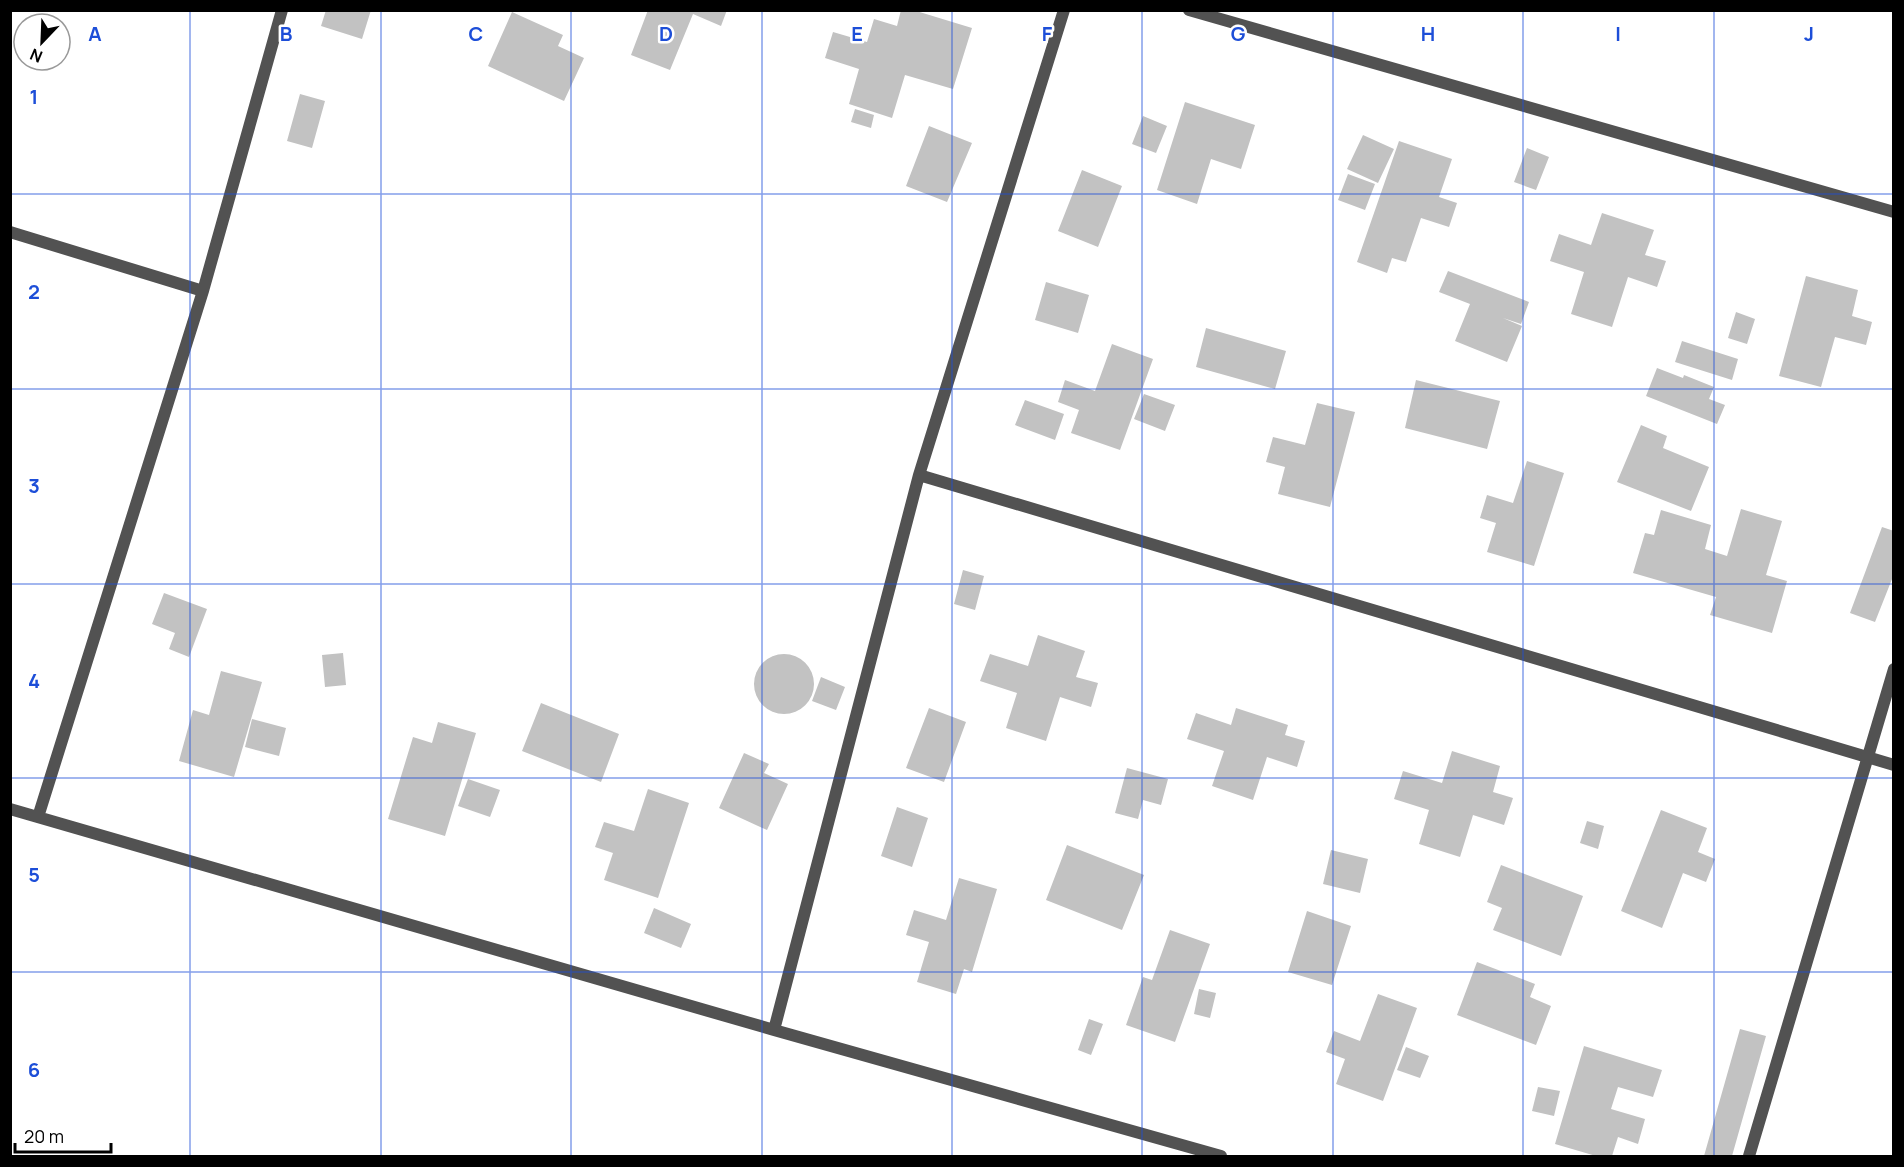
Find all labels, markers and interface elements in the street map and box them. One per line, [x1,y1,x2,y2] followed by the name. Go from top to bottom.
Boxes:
[12,12,72,72] north arrow
[88,20,102,47] text: A
[280,20,293,47] text: B
[469,20,483,47] text: C
[659,20,673,47] text: D
[851,20,863,47] text: E
[1042,20,1053,47] text: F
[1231,20,1246,47] text: G
[1421,20,1435,47] text: H
[1615,20,1621,47] text: I
[1804,20,1814,47] text: J
[27,43,46,68] text: N
[30,83,38,110] text: 1
[28,278,40,305] text: 2
[28,472,40,499] text: 3
[28,667,40,694] text: 4
[28,861,40,888] text: 5
[28,1056,40,1083] text: 6
[15,1116,111,1154] scale bar
[24,1124,64,1148] text: 20 m

